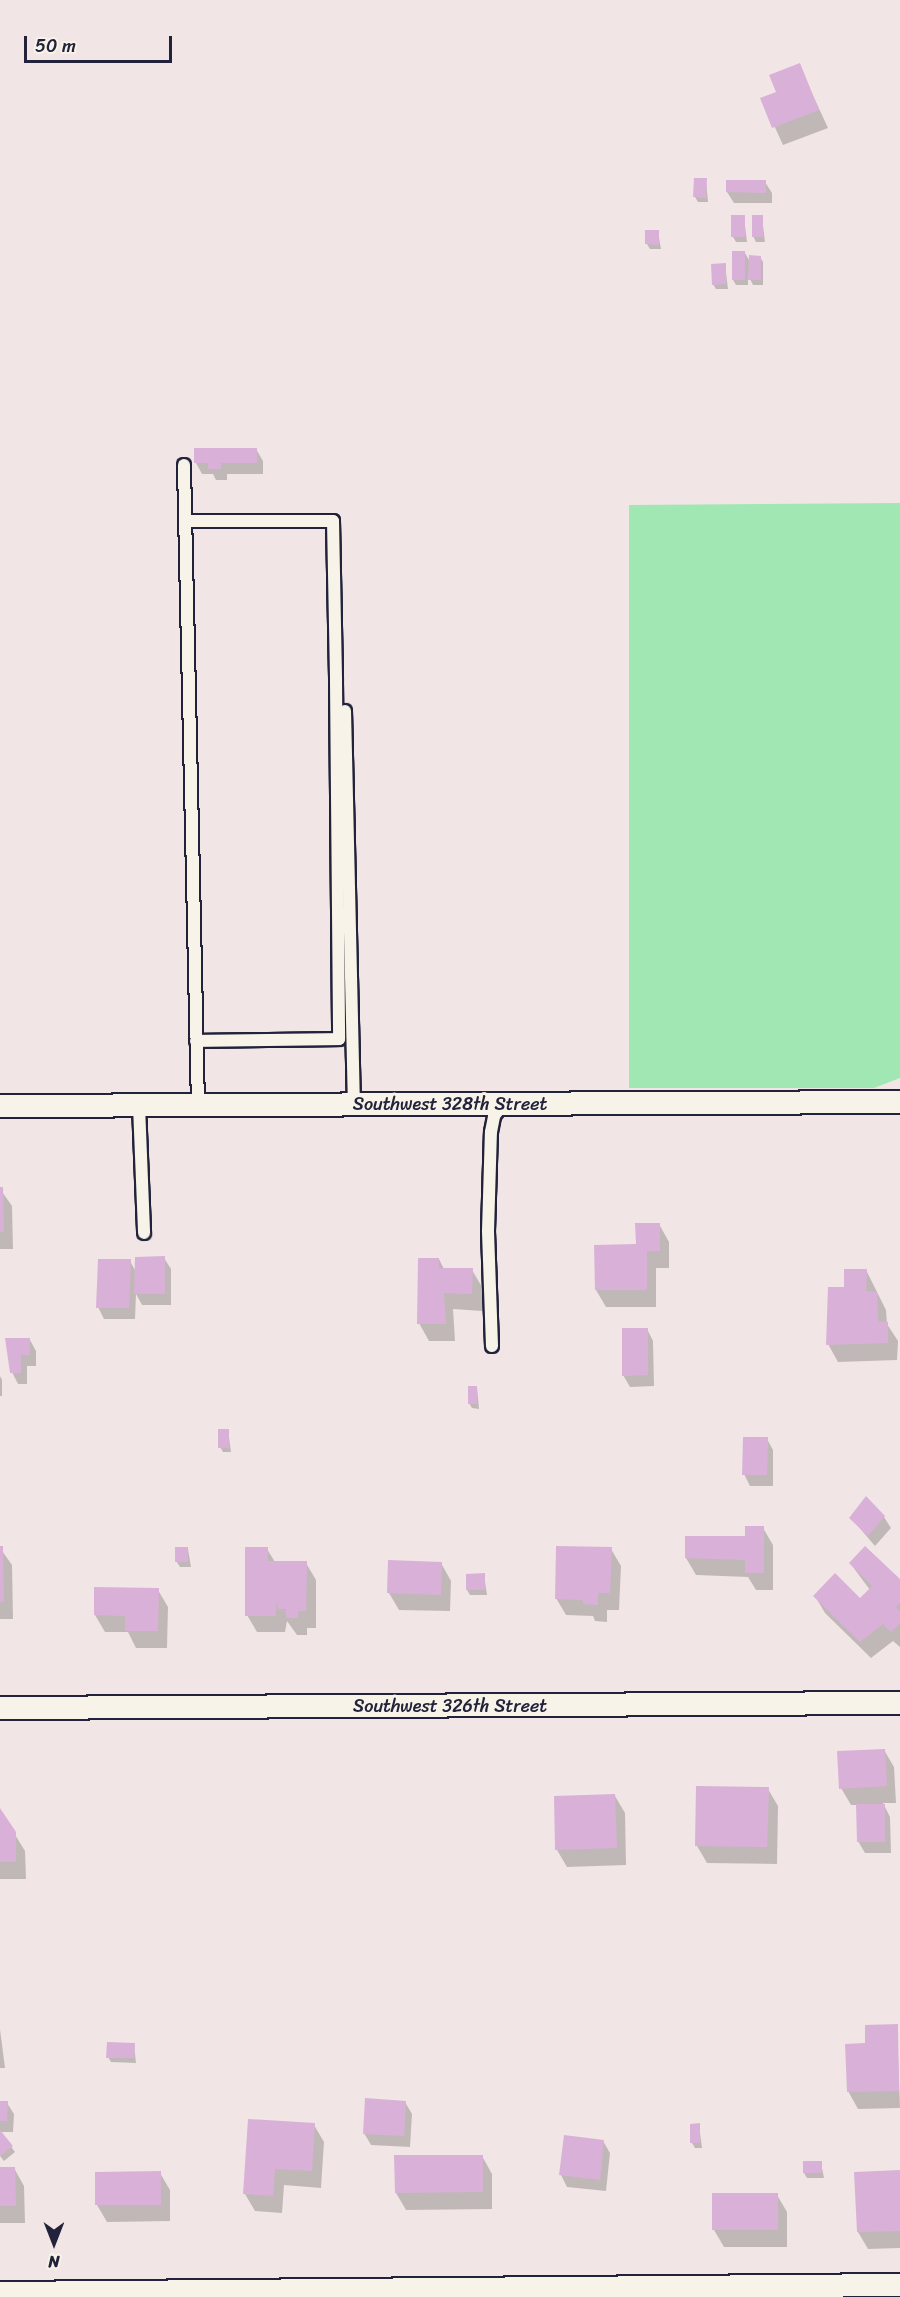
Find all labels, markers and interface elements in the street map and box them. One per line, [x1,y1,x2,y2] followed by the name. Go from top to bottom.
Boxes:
[27,24,176,62] scale bar
[35,30,76,62] text: 50 m
[353,1093,547,1115] street label: Southwest 328th Street
[353,1695,547,1717] street label: Southwest 326th Street
[24,2213,84,2273] north arrow
[48,2247,60,2276] text: N

